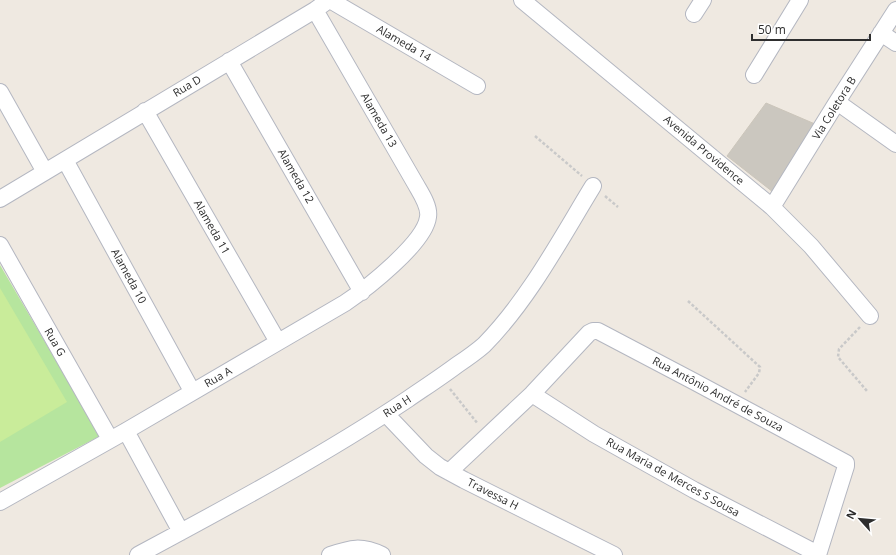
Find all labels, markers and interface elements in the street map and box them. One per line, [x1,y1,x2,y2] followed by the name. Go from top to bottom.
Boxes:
[752,16,870,42] scale bar
[374,21,435,65] street label: Alameda 14
[758,21,786,38] text: 50 m
[170,71,204,100] street label: Rua D
[808,73,859,142] street label: Via Coletora B
[358,90,401,150] street label: Alameda 13
[661,111,748,188] street label: Avenida Providence
[275,146,318,206] street label: Alameda 12
[191,197,234,257] street label: Alameda 11
[108,246,151,306] street label: Alameda 10
[41,325,70,359] street label: Rua G
[650,353,786,434] street label: Rua Antônio André de Souza
[201,363,234,390] street label: Rua A
[380,391,414,420] street label: Rua H
[604,434,743,520] street label: Rua Maria de Merces S Sousa
[465,474,522,513] street label: Travessa H
[840,499,880,539] north arrow
[842,507,859,522] text: N

